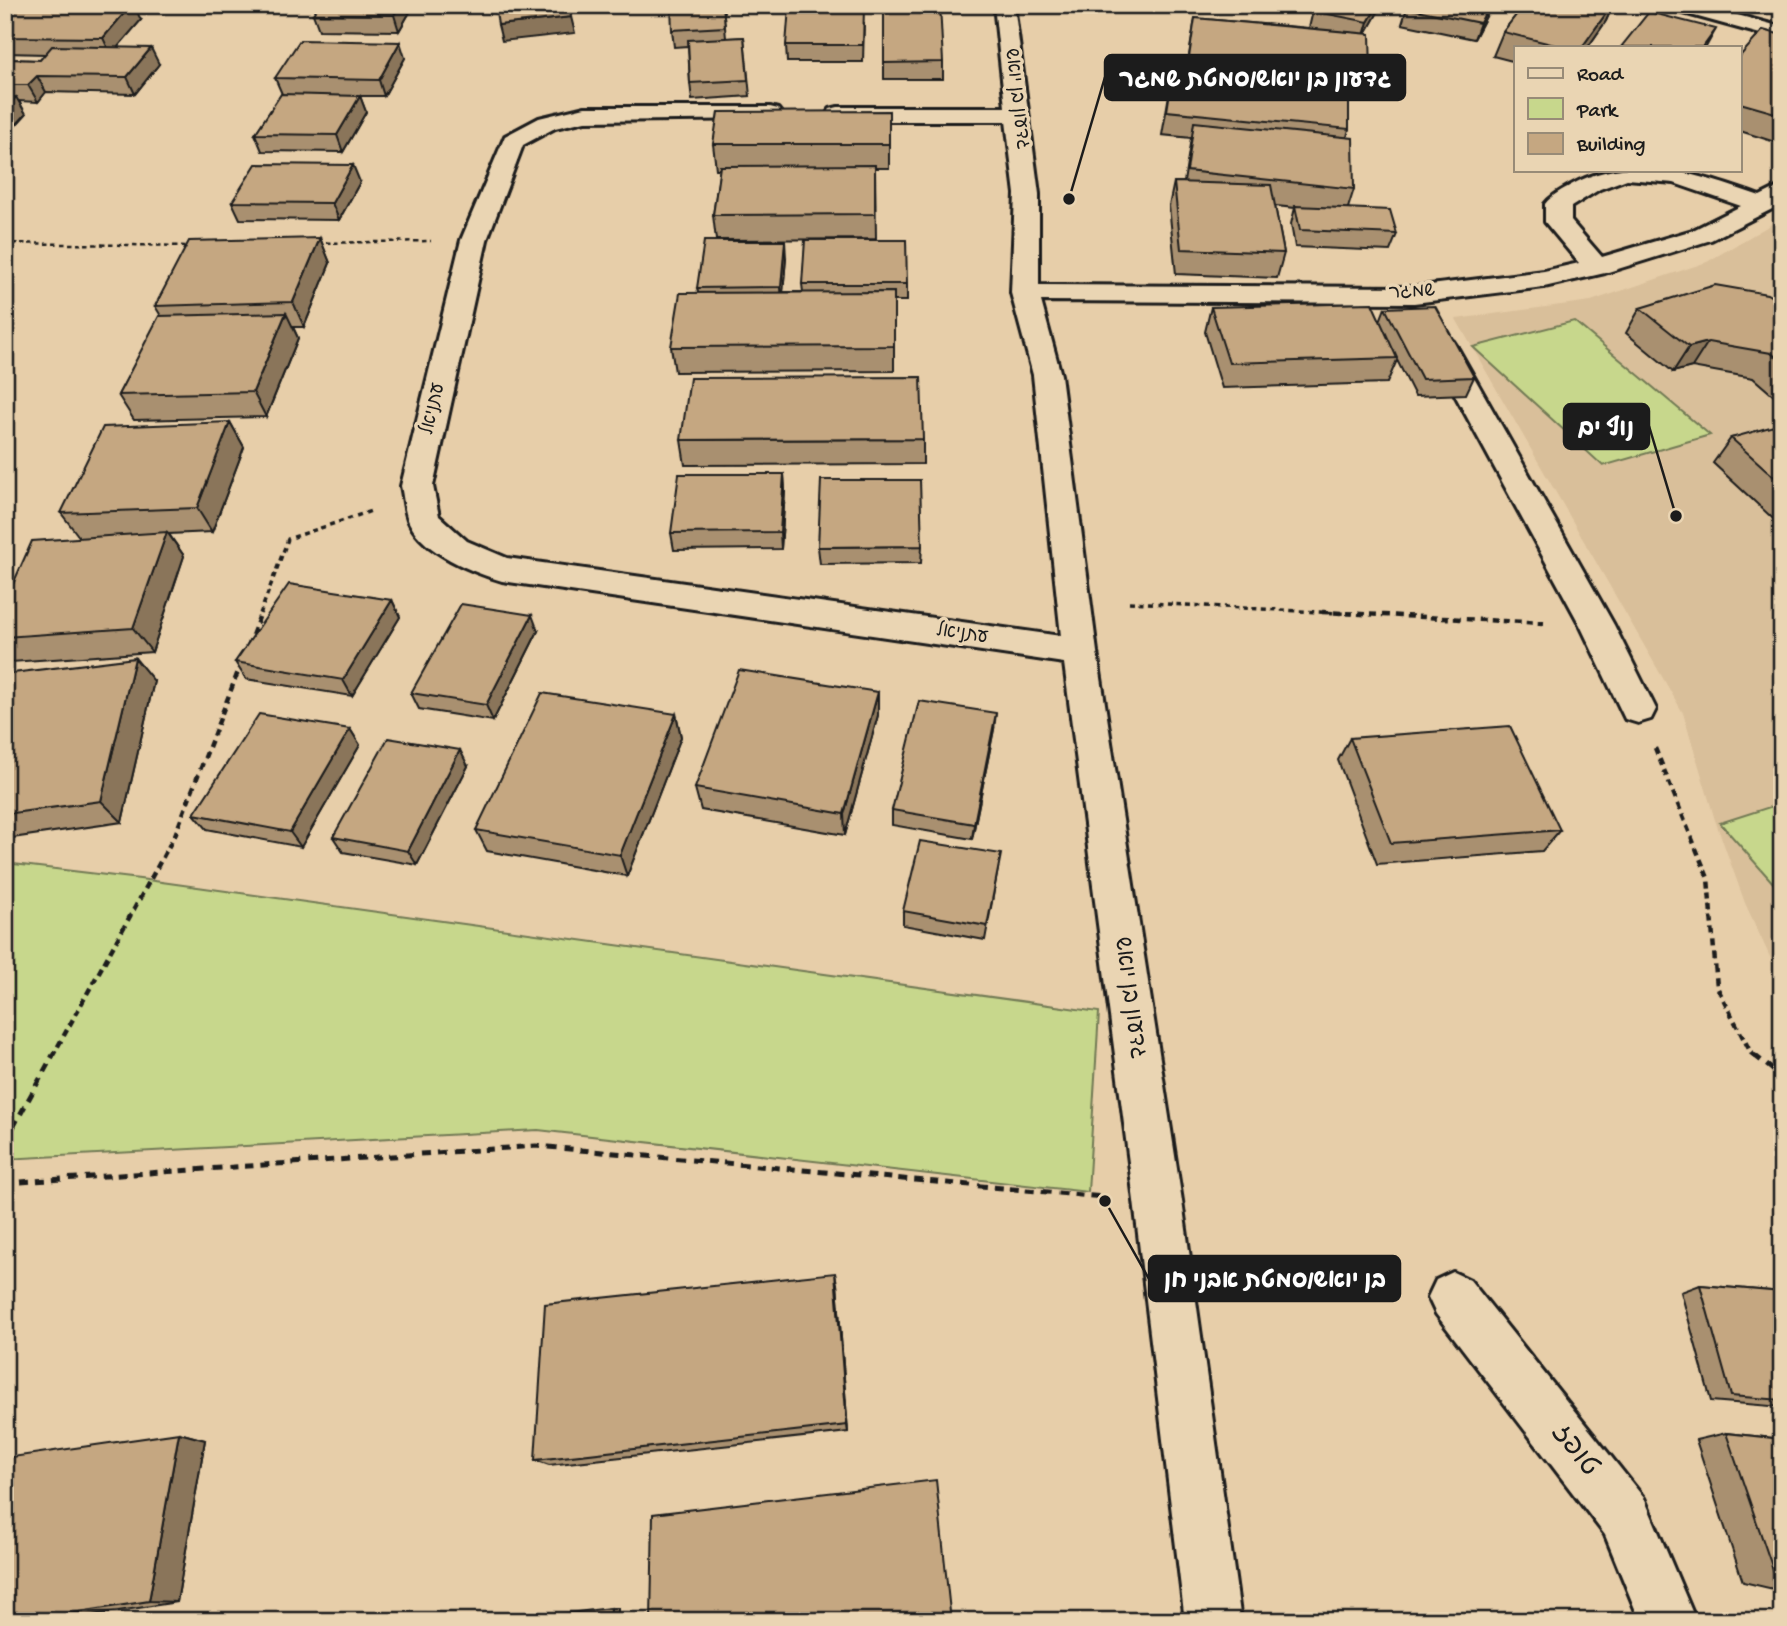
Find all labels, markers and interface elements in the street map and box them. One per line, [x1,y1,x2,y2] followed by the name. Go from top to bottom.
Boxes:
[1514,46,1742,172] legend
[998,47,1034,151] street label: גדעון בן יואש
[1105,55,1405,100] callout: גדעון בן יואש/סמטת שמגר
[1577,64,1625,89] text: Road
[1119,67,1391,96] text: גדעון בן יואש/סמטת שמגר
[1576,100,1620,125] text: Park
[1576,134,1646,159] text: Building
[1388,280,1436,306] street label: שמגר
[416,381,451,437] street label: עתניאל
[1564,404,1649,449] callout: נוף ים
[1578,415,1634,445] text: נוף ים
[935,619,990,650] street label: עתניאל
[1107,935,1151,1061] street label: גדעון בן יואש
[1149,1256,1400,1301] callout: בן יואש/סמטת אבני חן
[1164,1268,1386,1297] text: בן יואש/סמטת אבני חן
[1543,1418,1605,1484] street label: טופז

